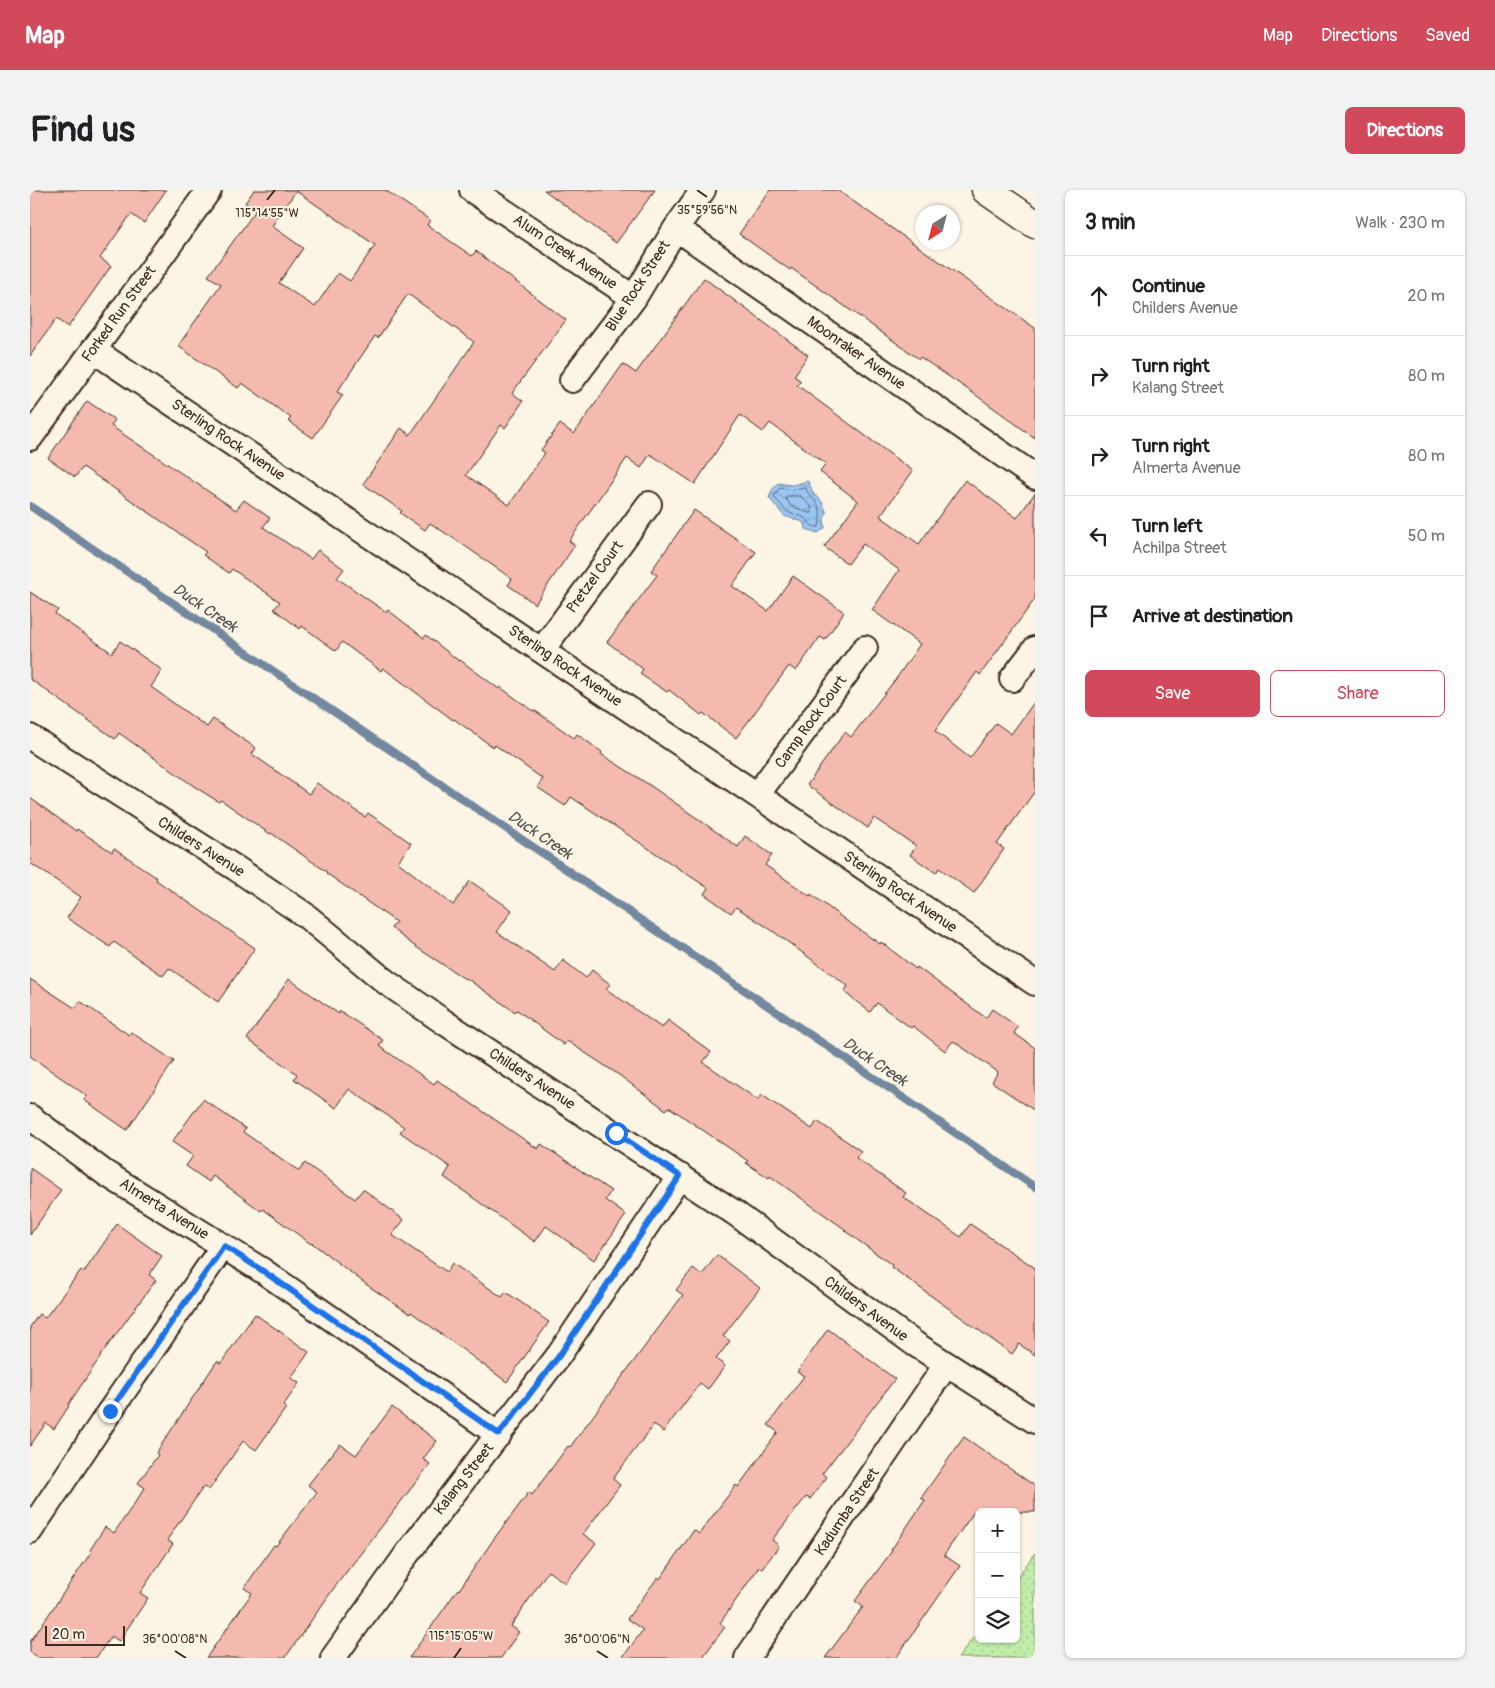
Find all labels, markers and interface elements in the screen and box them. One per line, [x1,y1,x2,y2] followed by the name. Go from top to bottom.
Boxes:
[25,21,65,50] text: Map
[1263,24,1293,47] text: Map
[1321,24,1397,47] text: Directions
[1425,24,1470,47] text: Saved
[1345,107,1465,154] button: Directions
[30,108,135,152] text: Find us
[677,203,737,218] text: 35°59'56"N
[915,205,960,250] north arrow
[235,206,299,221] text: 115°14'55"W
[1085,209,1135,236] text: 3 min
[509,210,621,294] street label: Alum Creek Avenue
[1355,213,1445,233] text: Walk · 230 m
[601,236,675,335] street label: Blue Rock Street
[78,261,161,366] street label: Forked Run Street
[1132,274,1205,298] text: Continue
[1085,282,1113,310] icon: ahead
[1407,286,1445,306] text: 20 m
[1132,298,1238,318] text: Childers Avenue
[803,312,909,394] street label: Moonraker Avenue
[1132,354,1210,378] text: Turn right
[1085,362,1113,390] icon: right
[1408,366,1445,386] text: 80 m
[1132,378,1224,398] text: Kalang Street
[168,395,289,485] street label: Sterling Rock Avenue
[1132,434,1210,458] text: Turn right
[1085,442,1113,470] icon: right
[1408,446,1445,466] text: 80 m
[1132,458,1241,478] text: Almerta Avenue
[1132,514,1202,538] text: Turn left
[1085,522,1113,550] icon: left
[1408,526,1445,546] text: 50 m
[562,536,628,617] street label: Pretzel Court
[1132,538,1227,558] text: Achilpa Street
[169,579,242,638] water label: Duck Creek
[1085,602,1113,630] icon: arrive
[1132,604,1293,628] text: Arrive at destination
[505,621,626,711] street label: Sterling Rock Avenue
[1085,670,1260,717] button: Save
[1270,670,1445,717] button: Share
[771,671,852,772] street label: Camp Rock Court
[504,806,577,865] water label: Duck Creek
[154,813,249,882] street label: Childers Avenue
[840,847,961,937] street label: Sterling Rock Avenue
[839,1033,912,1092] water label: Duck Creek
[485,1044,579,1114] street label: Childers Avenue
[605,1122,628,1145] route start
[116,1174,213,1244] street label: Almerta Avenue
[820,1272,912,1346] street label: Childers Avenue
[99,1400,122,1423] route end
[430,1438,499,1519] street label: Kalang Street
[811,1464,884,1560] street label: Kadumba Street
[975,1508,1020,1643] map controls
[975,1508,1020,1553] button: +
[975,1553,1020,1598] button: −
[975,1598,1020,1643] button: layers
[45,1623,125,1646] scale bar
[52,1626,85,1643] text: 20 m
[429,1629,493,1644] text: 115°15'05"W
[143,1632,207,1647] text: 36°00'08"N
[564,1632,630,1647] text: 36°00'06"N

